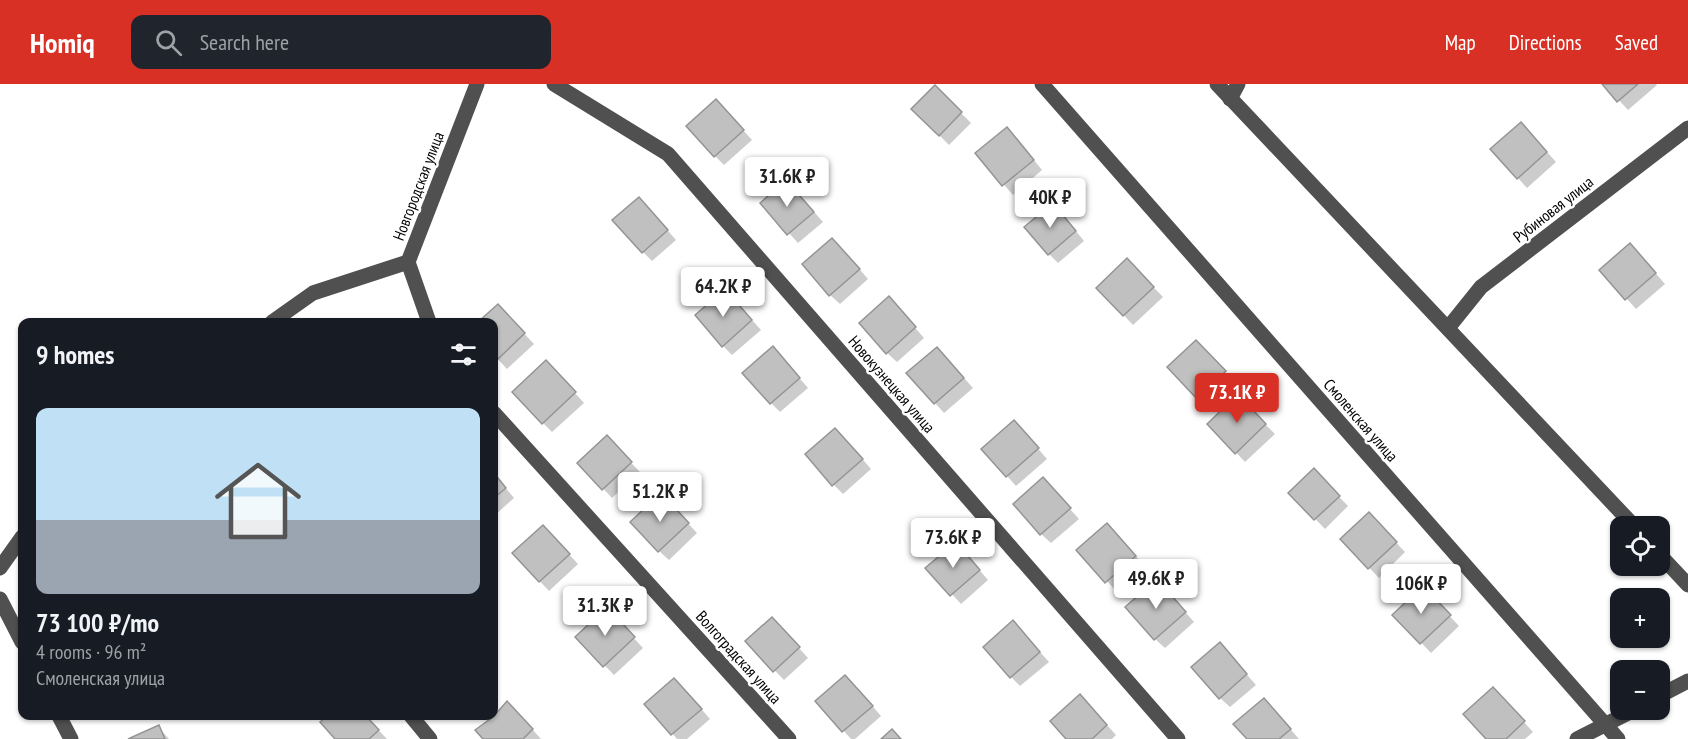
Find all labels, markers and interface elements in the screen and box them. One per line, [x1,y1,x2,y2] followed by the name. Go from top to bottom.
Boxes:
[131,15,551,69] search box
[30,24,95,61] text: Homiq
[152,26,185,59] icon: search
[200,28,289,56] text: Search here
[1445,29,1476,56] text: Map
[1509,29,1582,56] text: Directions
[1615,29,1658,56] text: Saved
[388,129,448,243] street label: Новгородская улица
[732,157,842,208] pin: 31.6K ₽
[759,163,815,189] text: 31.6K ₽
[1509,172,1597,246] street label: Рубиновая улица
[1008,178,1092,229] pin: 40K ₽
[1029,184,1071,210] text: 40K ₽
[668,267,778,318] pin: 64.2K ₽
[695,273,751,299] text: 64.2K ₽
[844,331,940,437] street label: Новокузнецкая улица
[36,338,114,371] text: 9 homes
[447,338,480,371] icon: filters
[1182,373,1292,424] pin: 73.1K ₽
[1320,374,1402,466] street label: Смоленская улица
[1209,379,1265,405] text: 73.1K ₽
[204,447,312,555] icon: home
[605,472,715,523] pin: 51.2K ₽
[632,478,688,504] text: 51.2K ₽
[1610,516,1670,720] map controls
[1610,516,1670,576] button: locate
[898,518,1008,569] pin: 73.6K ₽
[925,524,981,550] text: 73.6K ₽
[1101,559,1211,610] pin: 49.6K ₽
[1372,564,1470,615] pin: 106K ₽
[1128,565,1184,591] text: 49.6K ₽
[1395,570,1447,596] text: 106K ₽
[550,586,660,637] pin: 31.3K ₽
[1610,588,1670,648] button: +
[577,592,633,618] text: 31.3K ₽
[36,606,159,639] text: 73 100 ₽/mo
[692,606,786,708] street label: Волгоградская улица
[36,639,146,665] text: 4 rooms · 96 m²
[1610,660,1670,720] button: −
[36,665,165,691] text: Смоленская улица

